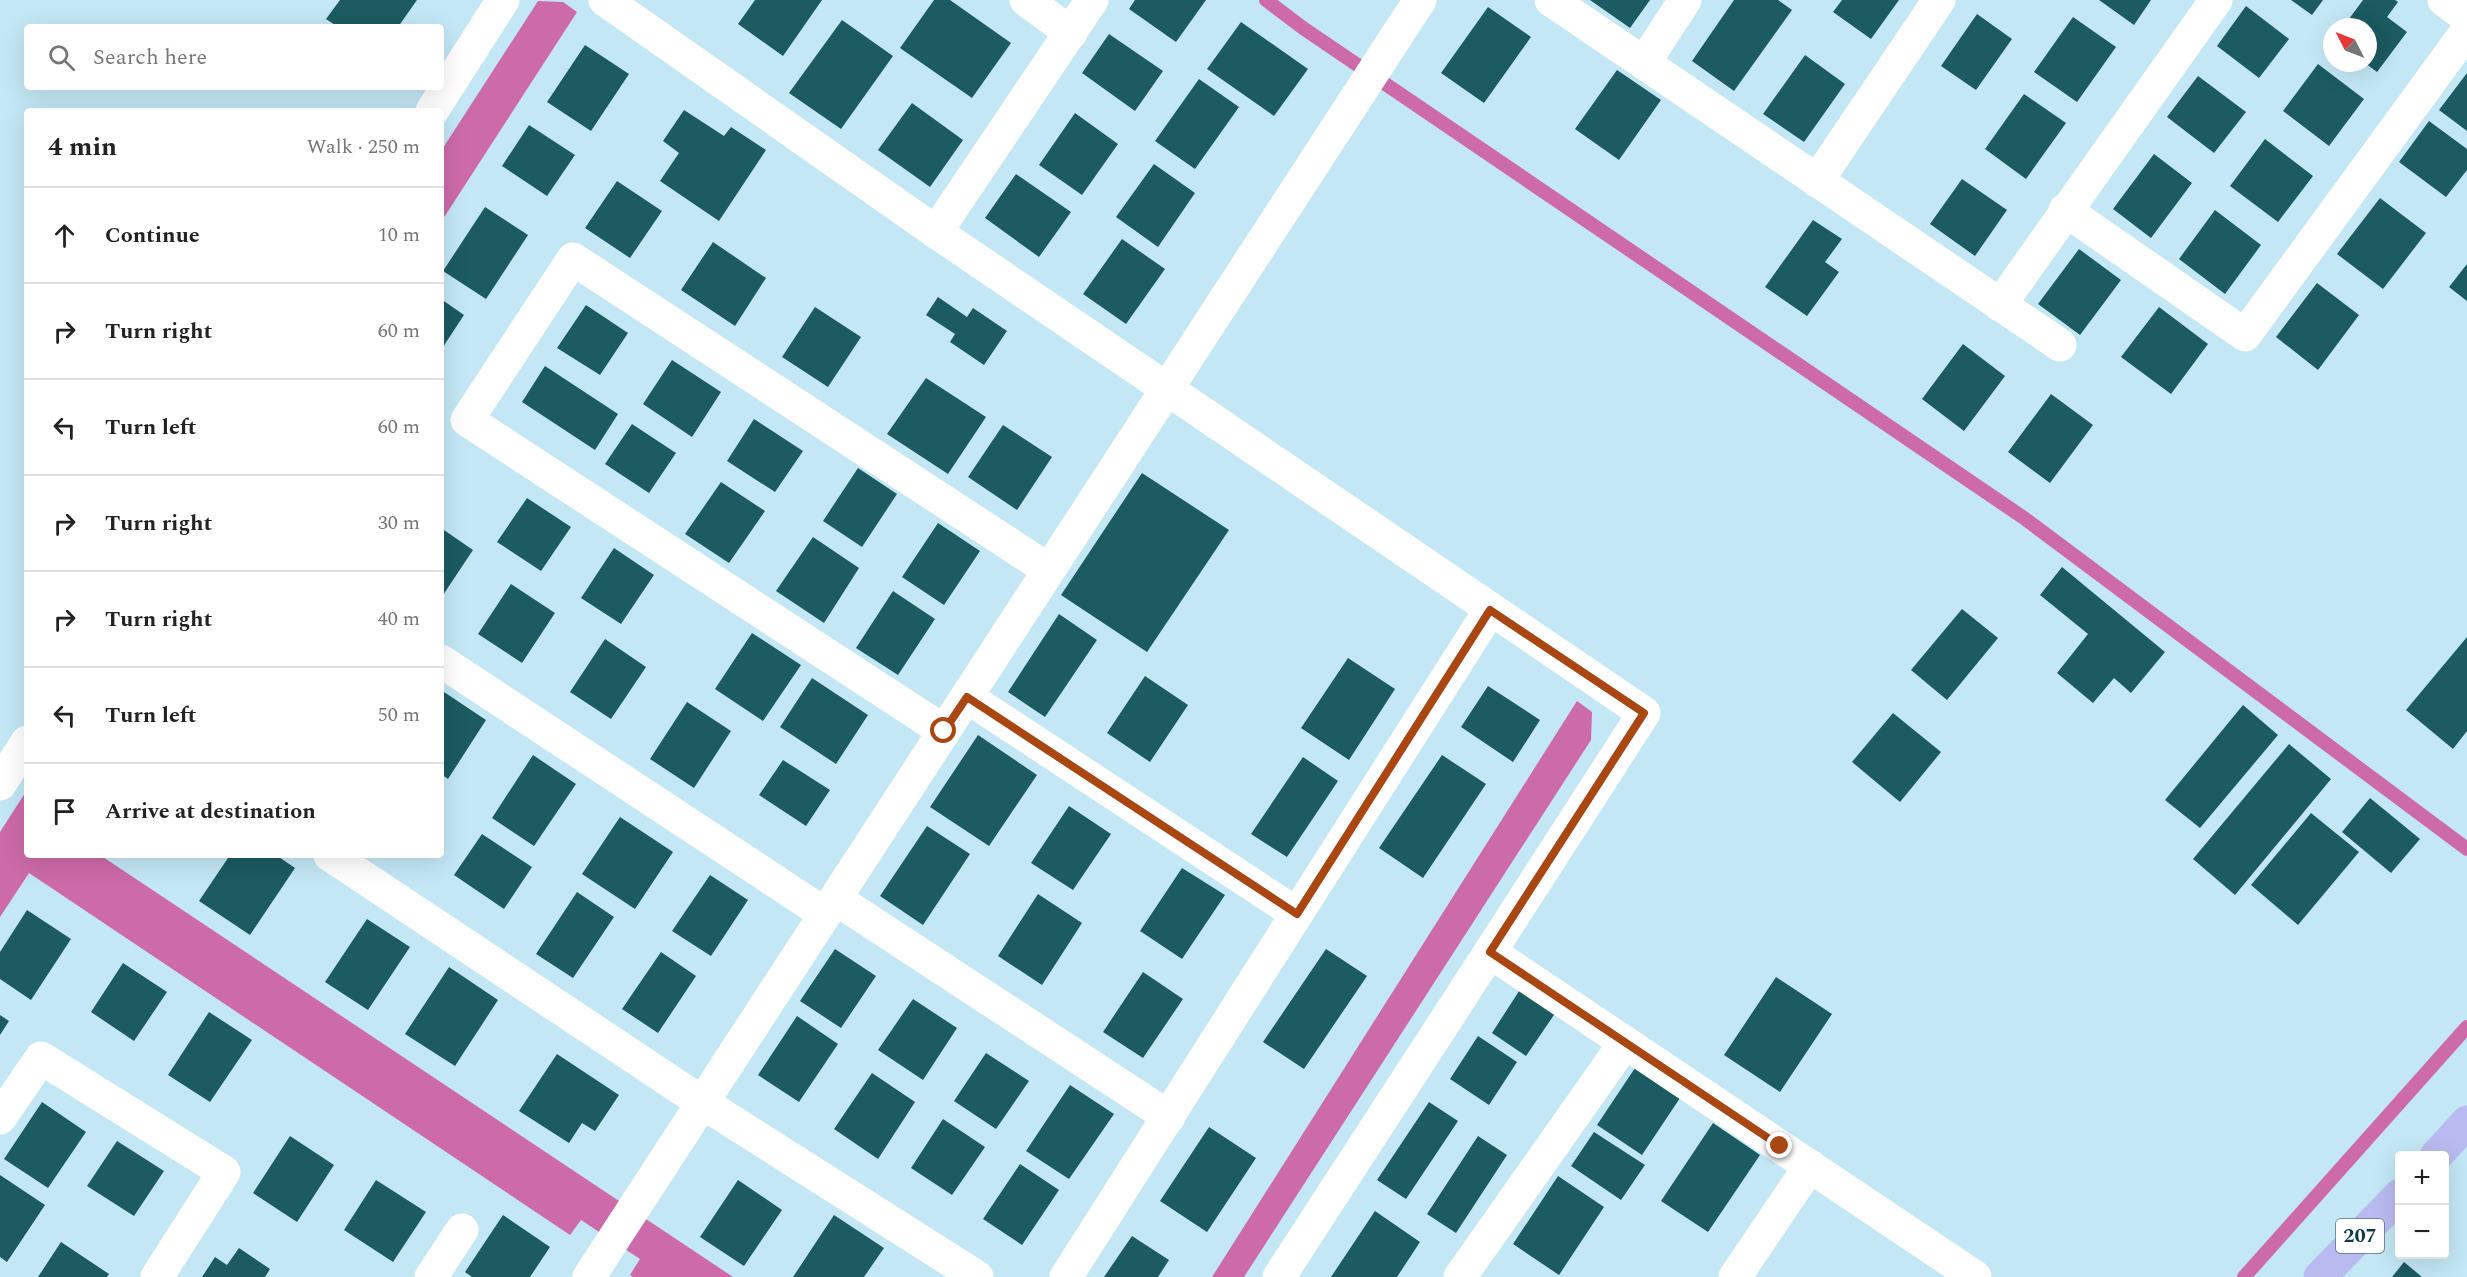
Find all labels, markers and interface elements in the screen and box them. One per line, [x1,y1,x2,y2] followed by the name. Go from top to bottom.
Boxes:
[2323,18,2377,72] north arrow
[24,24,444,90] search box
[45,41,78,74] icon: search
[93,41,207,74] text: Search here
[48,127,117,167] text: 4 min
[307,132,420,162] text: Walk · 250 m
[48,219,81,252] icon: ahead
[105,219,200,252] text: Continue
[378,220,420,250] text: 10 m
[48,315,81,348] icon: right
[105,315,212,348] text: Turn right
[378,316,420,346] text: 60 m
[48,411,81,444] icon: left
[105,411,197,444] text: Turn left
[378,412,420,442] text: 60 m
[48,507,81,540] icon: right
[105,507,212,540] text: Turn right
[378,508,420,538] text: 30 m
[48,603,81,636] icon: right
[105,603,212,636] text: Turn right
[378,604,420,634] text: 40 m
[48,699,81,732] icon: left
[105,699,197,732] text: Turn left
[378,700,420,730] text: 50 m
[930,717,956,743] route start
[48,795,81,828] icon: arrive
[105,795,316,828] text: Arrive at destination
[1766,1132,1792,1158] route end
[2395,1151,2449,1259] map controls
[2395,1151,2449,1205] button: +
[2395,1205,2449,1259] button: −
[2336,1219,2384,1253] road number: 207

